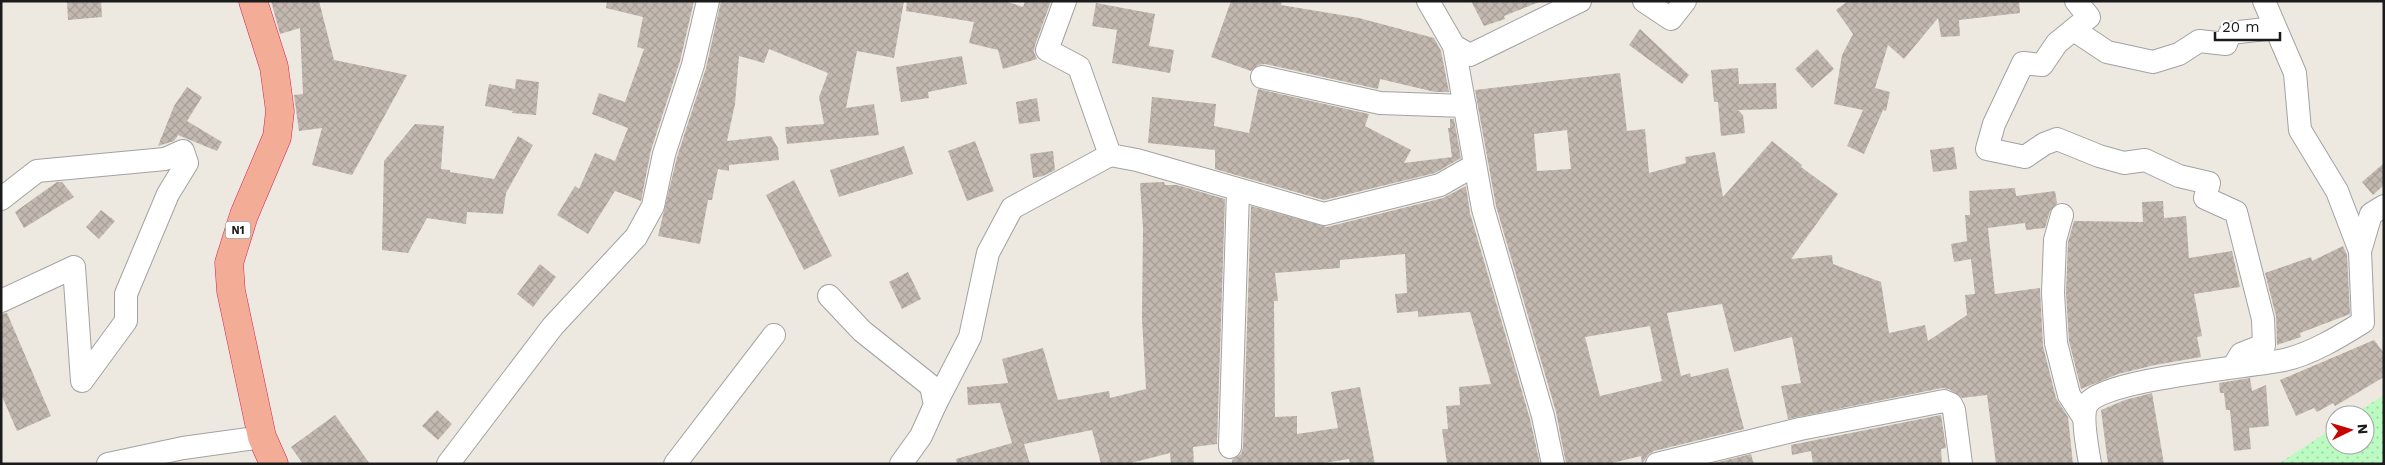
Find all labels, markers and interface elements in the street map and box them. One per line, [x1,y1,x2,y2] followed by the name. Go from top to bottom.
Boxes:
[2215,10,2280,42] scale bar
[2222,18,2260,36] text: 20 m
[226,222,250,238] road number: N1
[2325,405,2375,455] north arrow
[2355,423,2371,435] text: N

